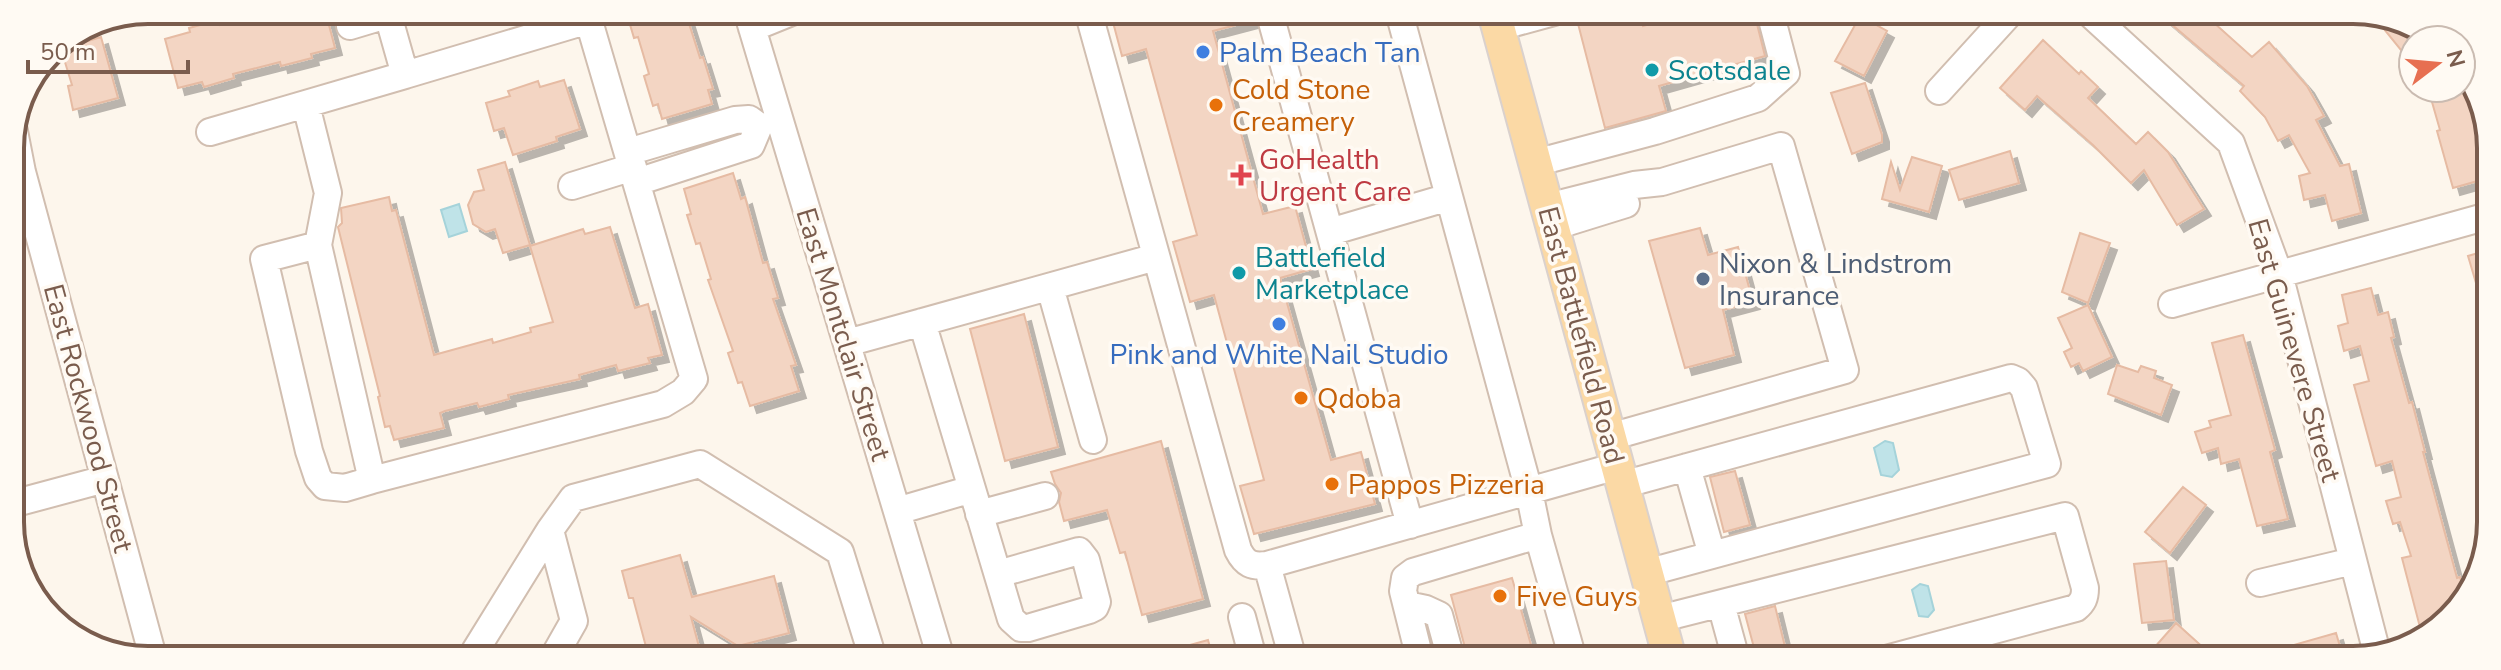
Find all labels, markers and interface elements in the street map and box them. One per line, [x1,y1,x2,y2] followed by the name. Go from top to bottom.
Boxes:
[28,24,188,74] scale bar
[2397,24,2477,104] north arrow
[1219,34,1421,72] place label: Palm Beach Tan
[40,36,96,68] text: 50 m
[1194,43,1212,61] marker: Palm Beach Tan
[2439,47,2472,71] text: N
[1668,52,1791,90] place label: Scotsdale
[1643,61,1661,79] marker: Scotsdale
[1232,71,1370,141] place label: Cold Stone Creamery
[1207,96,1225,114] marker: Cold Stone Creamery
[1259,141,1411,211] place label: GoHealth Urgent Care
[1230,164,1252,186] marker: GoHealth Urgent Care
[786,203,900,466] street label: East Montclair Street
[1528,203,1634,468] street label: East Battlefield Road
[2238,214,2350,486] street label: East Guinevere Street
[1255,239,1409,309] place label: Battlefield Marketplace
[1719,245,1952,315] place label: Nixon & Lindstrom Insurance
[1230,264,1248,282] marker: Battlefield Marketplace
[1694,270,1712,288] marker: Nixon & Lindstrom Insurance
[34,280,142,557] street label: East Rockwood Street
[1270,315,1288,333] marker: Pink and White Nail Studio
[1109,336,1449,374] place label: Pink and White Nail Studio
[1317,380,1402,418] place label: Qdoba
[1292,389,1310,407] marker: Qdoba
[1348,466,1545,504] place label: Pappos Pizzeria
[1323,475,1341,493] marker: Pappos Pizzeria
[1516,578,1638,616] place label: Five Guys
[1491,587,1509,605] marker: Five Guys

